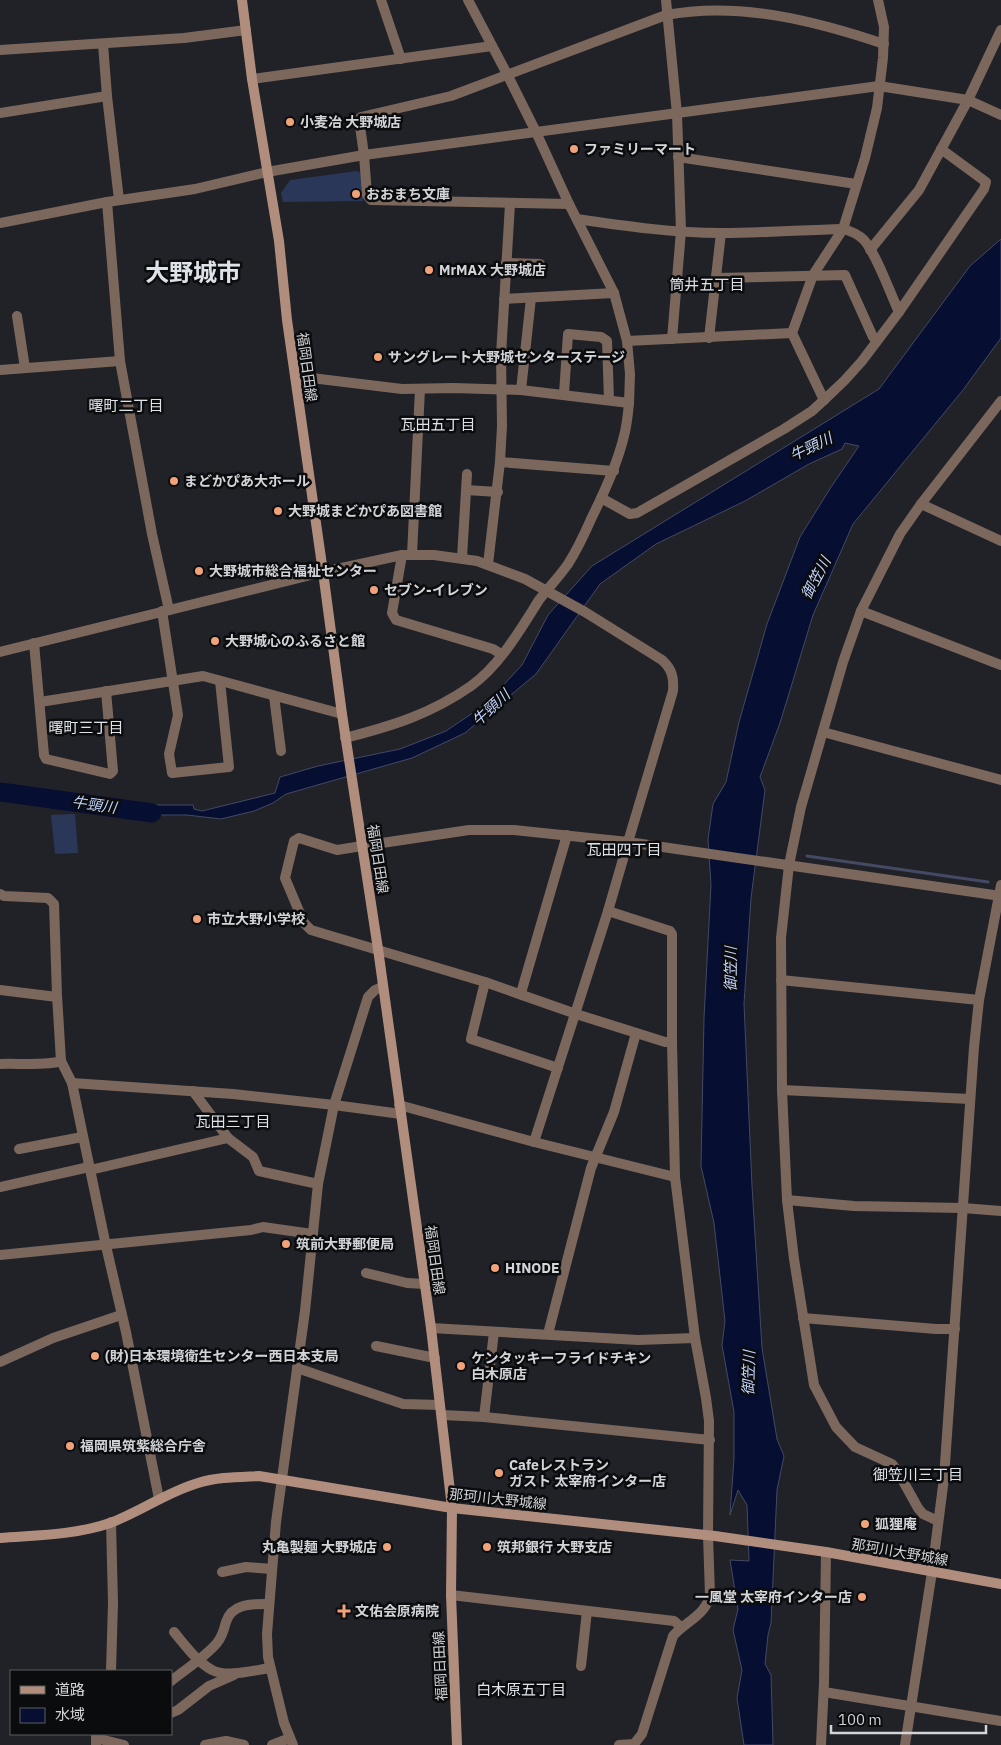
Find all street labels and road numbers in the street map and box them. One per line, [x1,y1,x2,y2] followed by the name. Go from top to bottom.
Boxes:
[293,331,321,403] street label: 福岡日田線
[364,823,392,895] street label: 福岡日田線
[421,1224,449,1296] street label: 福岡日田線
[448,1485,548,1513] street label: 那珂川大野城線
[850,1535,950,1569] street label: 那珂川大野城線
[429,1631,451,1701] street label: 福岡日田線

